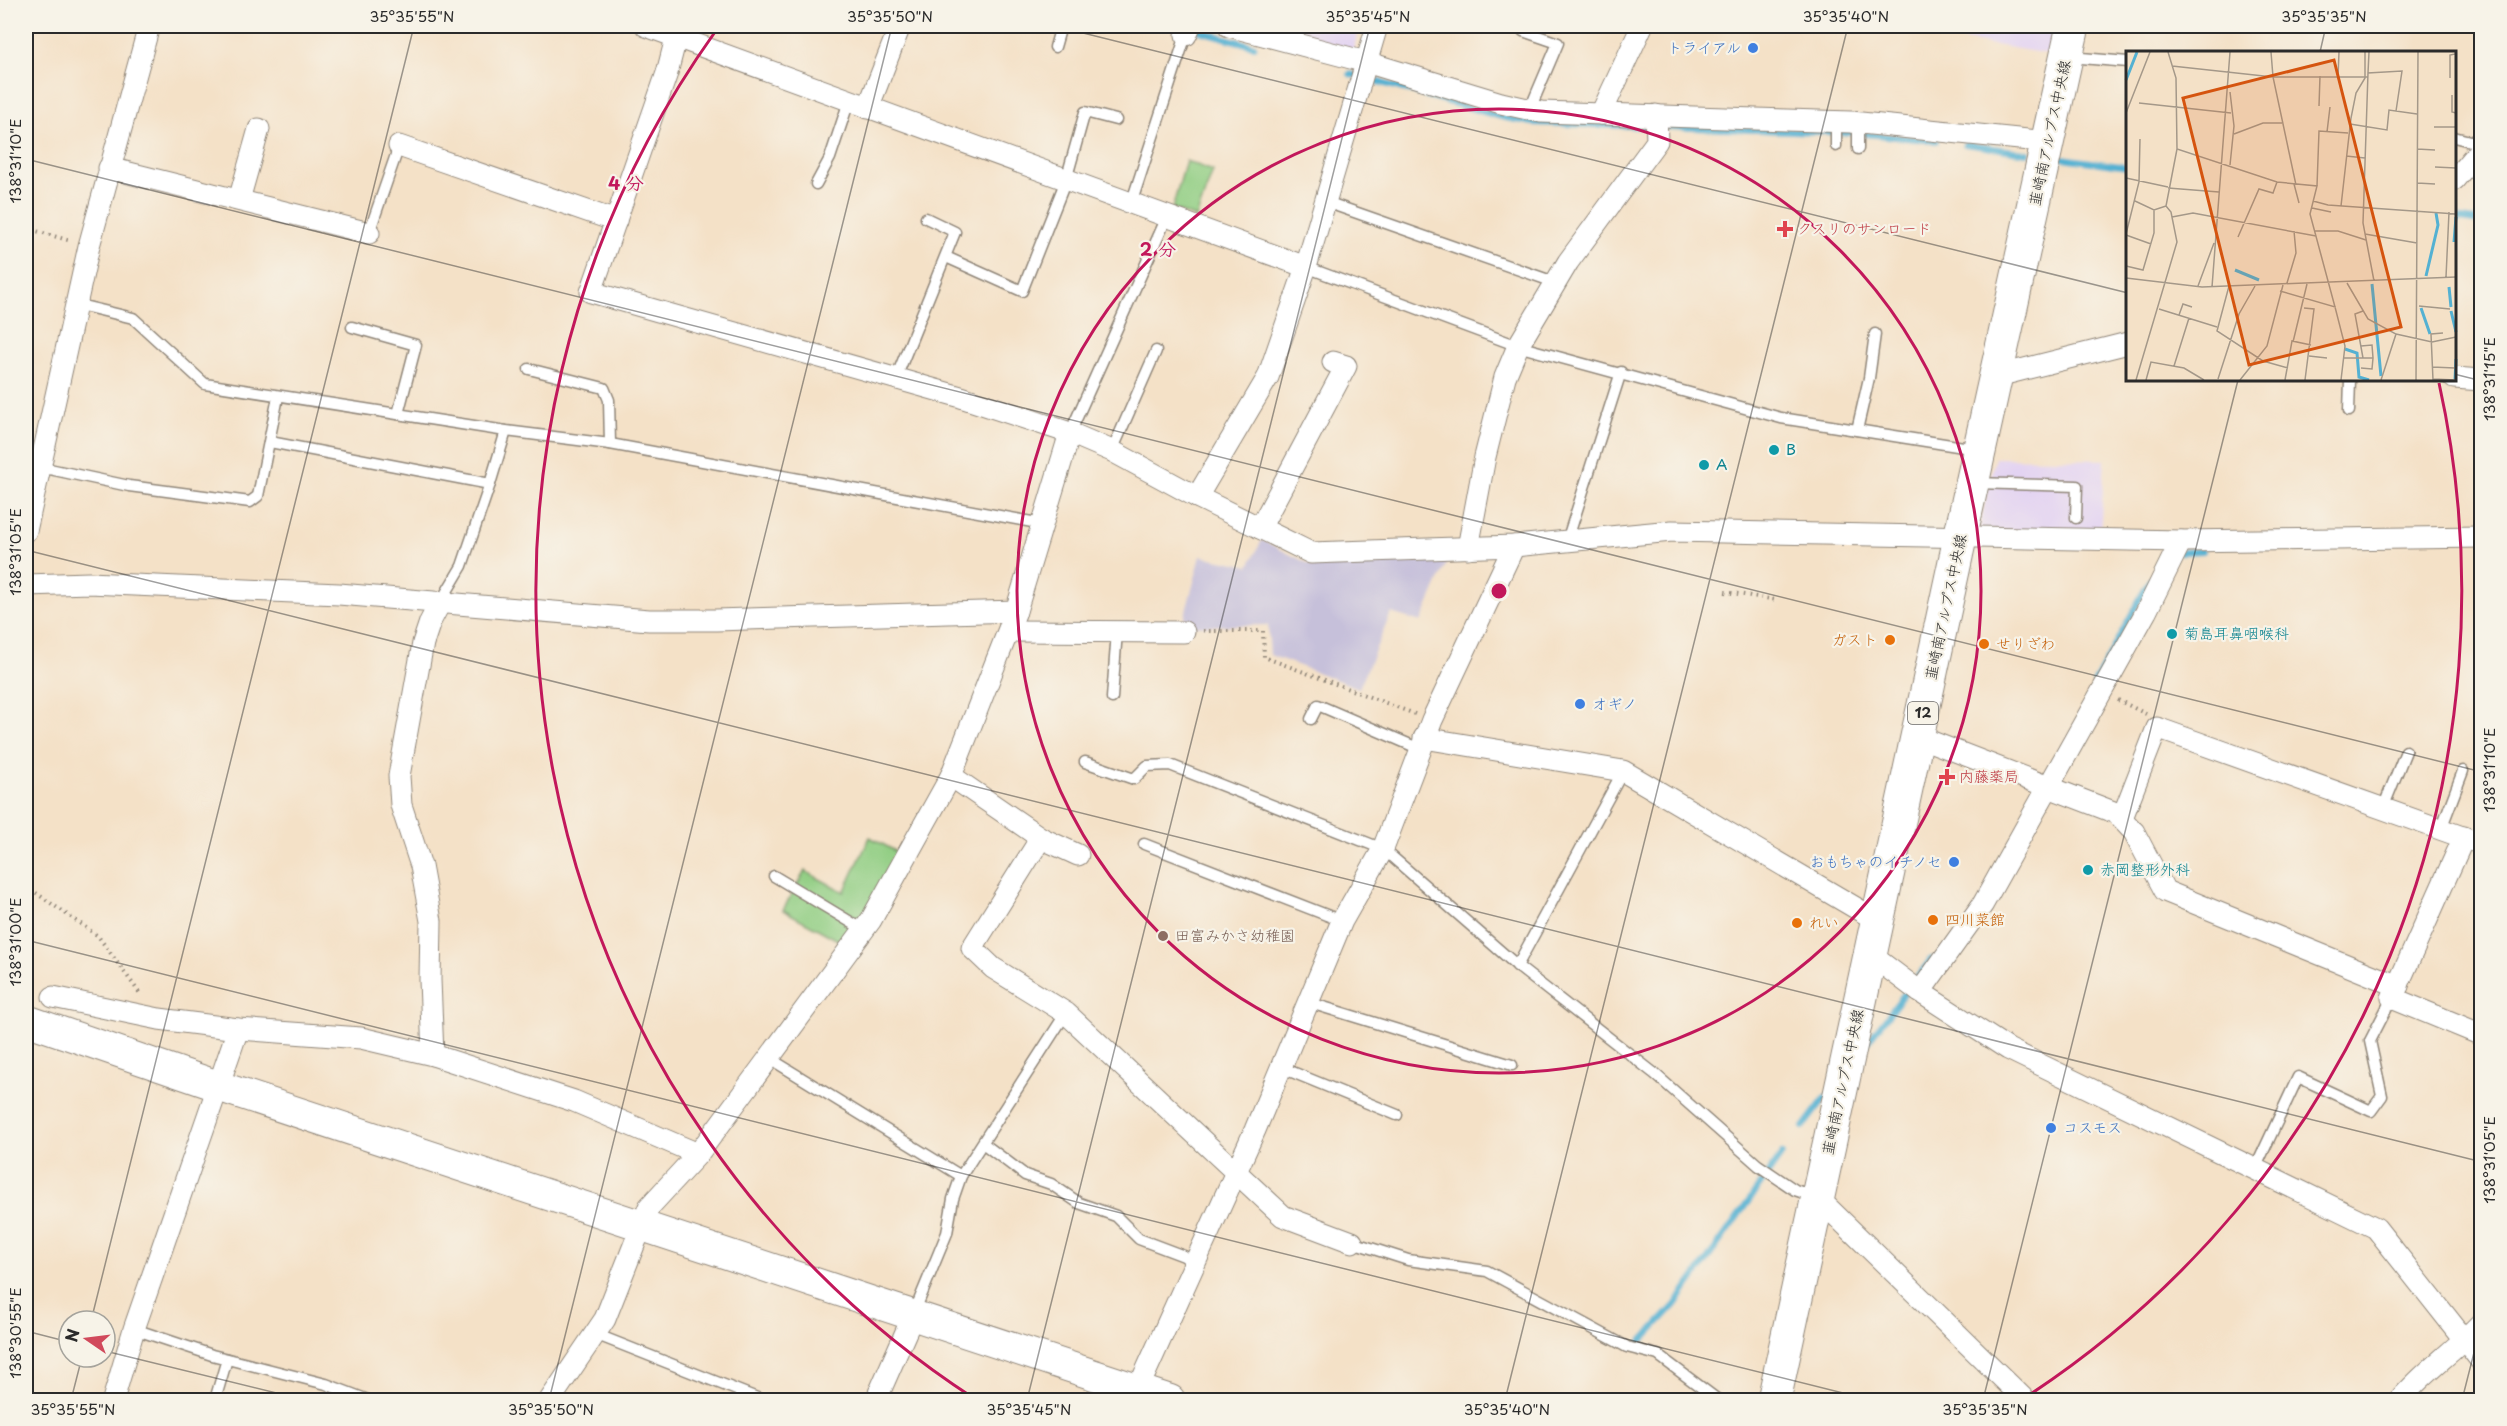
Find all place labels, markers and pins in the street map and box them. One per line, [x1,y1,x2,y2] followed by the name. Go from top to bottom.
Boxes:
[1667,35,1741,58] place label: トライアル
[1746,41,1760,55] marker: トライアル
[1797,216,1932,239] place label: クスリのサンロード
[1778,222,1792,236] marker: クスリのサンロード
[1786,437,1796,460] place label: B
[1767,443,1781,457] marker: B
[1716,452,1728,475] place label: A
[1697,458,1711,472] marker: A
[1489,581,1509,601] centre of rings
[2184,621,2289,644] place label: 菊島耳鼻咽喉科
[1831,627,1878,650] place label: ガスト
[2165,627,2179,641] marker: 菊島耳鼻咽喉科
[1996,631,2055,654] place label: せりざわ
[1883,633,1897,647] marker: ガスト
[1977,637,1991,651] marker: せりざわ
[1592,691,1637,714] place label: オギノ
[1573,697,1587,711] marker: オギノ
[1959,764,2019,787] place label: 内藤薬局
[1940,770,1954,784] marker: 内藤薬局
[1810,849,1942,872] place label: おもちゃのイチノセ
[1947,855,1961,869] marker: おもちゃのイチノセ
[2100,857,2190,880] place label: 赤岡整形外科
[2081,863,2095,877] marker: 赤岡整形外科
[1945,907,2005,930] place label: 四川菜館
[1809,910,1839,933] place label: れい
[1926,913,1940,927] marker: 四川菜館
[1790,916,1804,930] marker: れい
[1175,923,1295,946] place label: 田富みかさ幼稚園
[1156,929,1170,943] marker: 田富みかさ幼稚園
[2063,1115,2122,1138] place label: コスモス
[2044,1121,2058,1135] marker: コスモス

